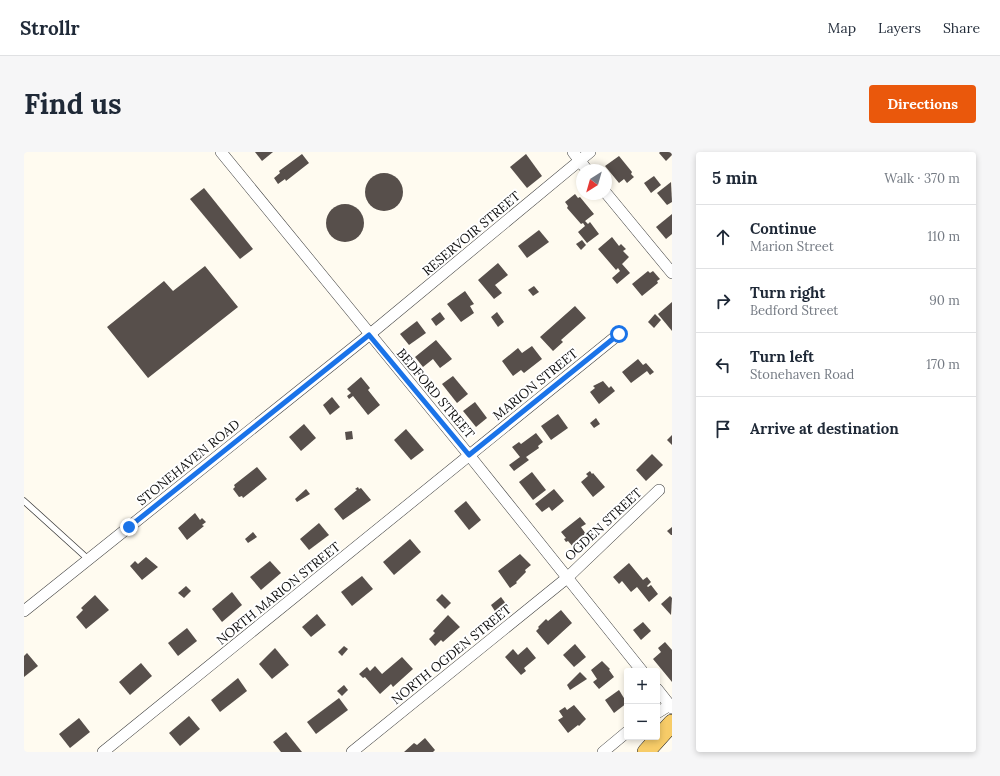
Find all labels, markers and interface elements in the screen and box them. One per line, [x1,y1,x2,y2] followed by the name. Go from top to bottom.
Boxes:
[20,16,80,40] text: Strollr
[828,19,856,37] text: Map
[878,19,921,37] text: Layers
[943,19,980,37] text: Share
[869,85,976,123] button: Directions
[24,86,122,122] text: Find us
[576,164,612,200] north arrow
[712,167,758,189] text: 5 min
[884,170,960,187] text: Walk · 370 m
[419,187,524,279] street label: RESERVOIR STREET
[750,219,816,238] text: Continue
[712,226,734,248] icon: ahead
[927,228,960,245] text: 110 m
[750,238,834,255] text: Marion Street
[750,283,826,302] text: Turn right
[712,290,734,312] icon: right
[929,292,960,309] text: 90 m
[750,302,838,319] text: Bedford Street
[610,325,628,343] route start
[393,345,479,442] street label: BEDFORD STREET
[489,345,582,424] street label: MARION STREET
[750,347,814,366] text: Turn left
[712,354,734,376] icon: left
[926,356,960,373] text: 170 m
[750,366,854,383] text: Stonehaven Road
[133,415,244,509] street label: STONEHAVEN ROAD
[712,418,734,440] icon: arrive
[750,419,899,438] text: Arrive at destination
[561,484,646,565] street label: OGDEN STREET
[120,518,138,536] route end
[213,538,344,649] street label: NORTH MARION STREET
[388,600,515,708] street label: NORTH OGDEN STREET
[624,668,660,740] map controls
[624,668,660,704] button: +
[624,704,660,740] button: −

